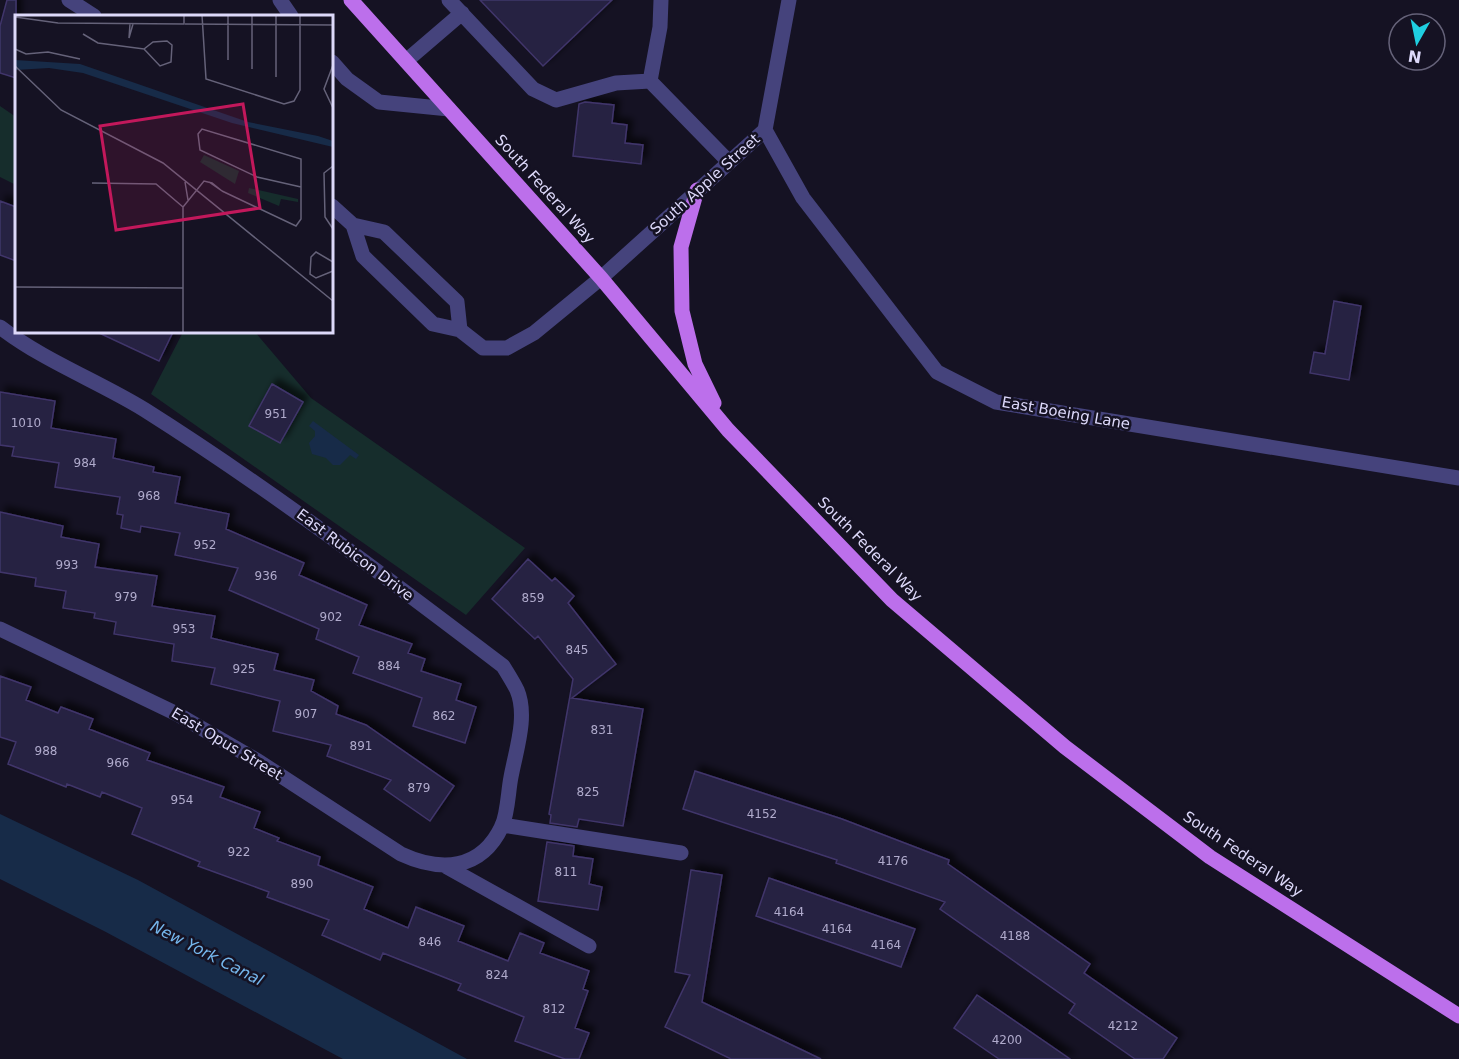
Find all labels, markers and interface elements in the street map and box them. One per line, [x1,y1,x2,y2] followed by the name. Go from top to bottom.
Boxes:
[1387,12,1447,72] north arrow
[15,15,333,333] inset map
[1407,46,1423,67] text: N
[646,130,764,238] street label: South Apple Street
[491,131,599,247] street label: South Federal Way
[1000,393,1132,433] street label: East Boeing Lane
[265,407,287,421] house number: 951
[11,416,41,430] house number: 1010
[74,456,96,470] house number: 984
[138,489,160,503] house number: 968
[814,493,926,605] street label: South Federal Way
[293,505,417,605] street label: East Rubicon Drive
[194,538,216,552] house number: 952
[56,558,78,572] house number: 993
[255,569,277,583] house number: 936
[115,590,137,604] house number: 979
[522,591,544,605] house number: 859
[320,610,342,624] house number: 902
[173,622,195,636] house number: 953
[566,643,588,657] house number: 845
[378,659,400,673] house number: 884
[233,662,255,676] house number: 925
[168,704,286,784] street label: East Opus Street
[295,707,317,721] house number: 907
[433,709,455,723] house number: 862
[591,723,613,737] house number: 831
[350,739,372,753] house number: 891
[35,744,57,758] house number: 988
[107,756,129,770] house number: 966
[408,781,430,795] house number: 879
[577,785,599,799] house number: 825
[171,793,193,807] house number: 954
[747,807,777,821] house number: 4152
[1180,807,1306,901] street label: South Federal Way
[228,845,250,859] house number: 922
[878,854,908,868] house number: 4176
[555,865,577,879] house number: 811
[291,877,313,891] house number: 890
[774,905,804,919] house number: 4164
[147,916,267,990] water label: New York Canal
[822,922,852,936] house number: 4164
[1000,929,1030,943] house number: 4188
[419,935,441,949] house number: 846
[871,938,901,952] house number: 4164
[486,968,508,982] house number: 824
[543,1002,565,1016] house number: 812
[1108,1019,1138,1033] house number: 4212
[992,1033,1022,1047] house number: 4200

